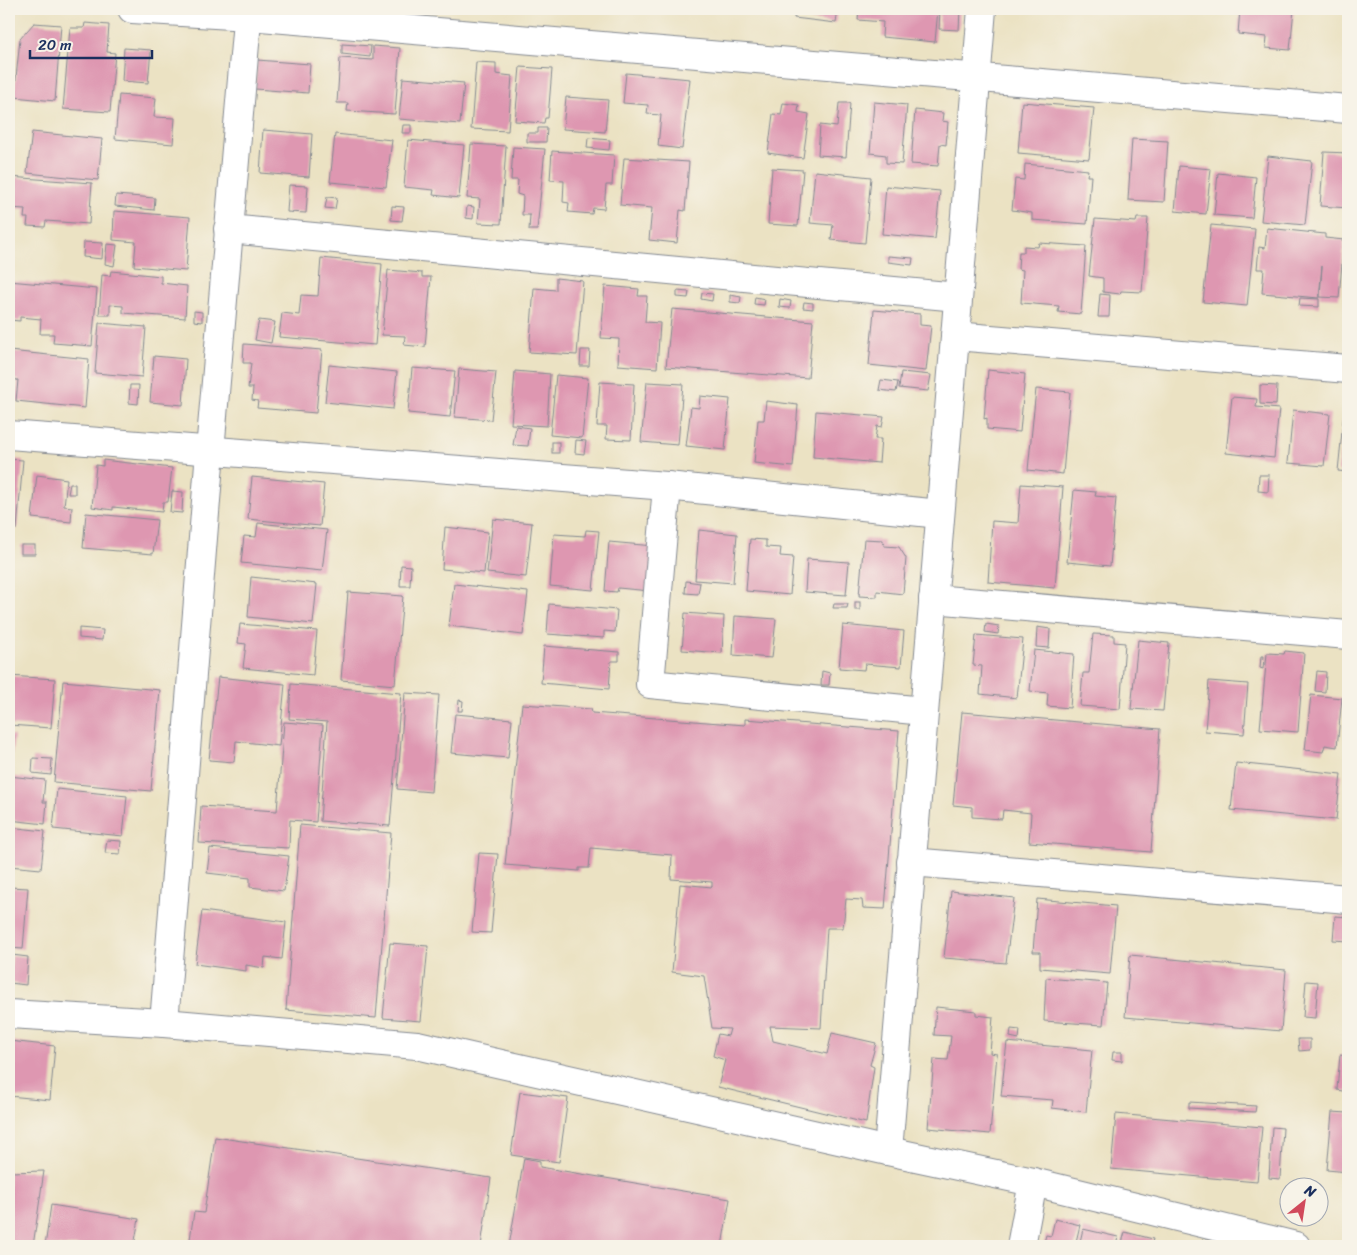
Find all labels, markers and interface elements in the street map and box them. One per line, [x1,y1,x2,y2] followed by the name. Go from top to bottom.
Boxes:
[30,28,152,60] scale bar
[38,32,72,58] text: 20 m
[1299,1177,1321,1205] text: N
[1280,1178,1330,1228] north arrow

